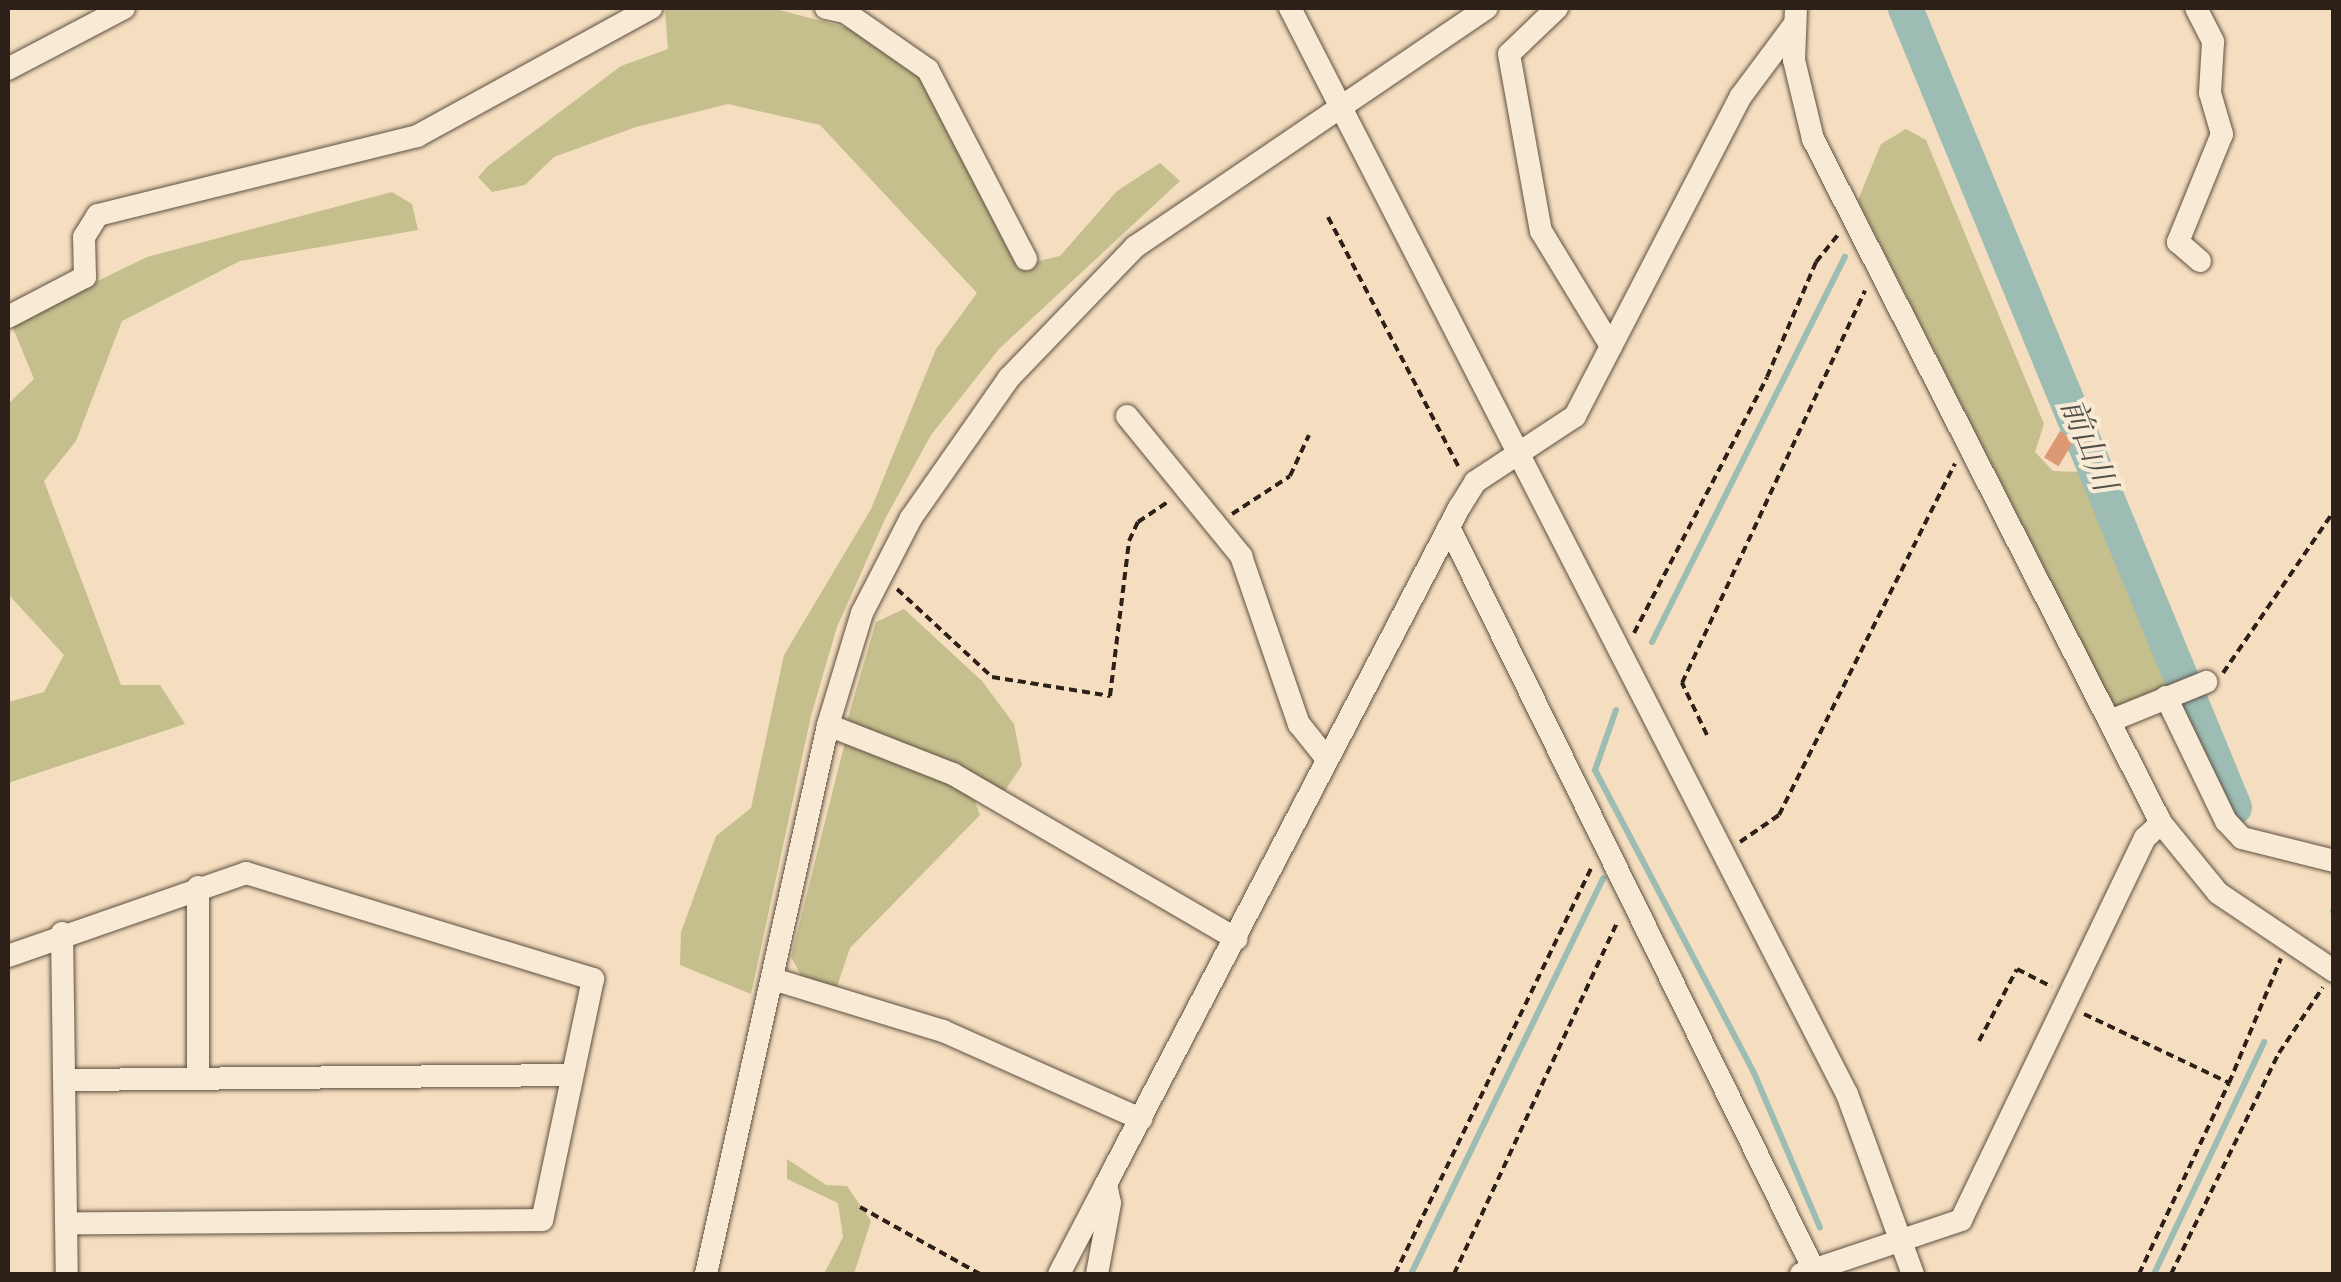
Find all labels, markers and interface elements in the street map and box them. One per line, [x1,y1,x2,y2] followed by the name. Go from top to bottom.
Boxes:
[2052,393,2124,497] water label: 前山川

